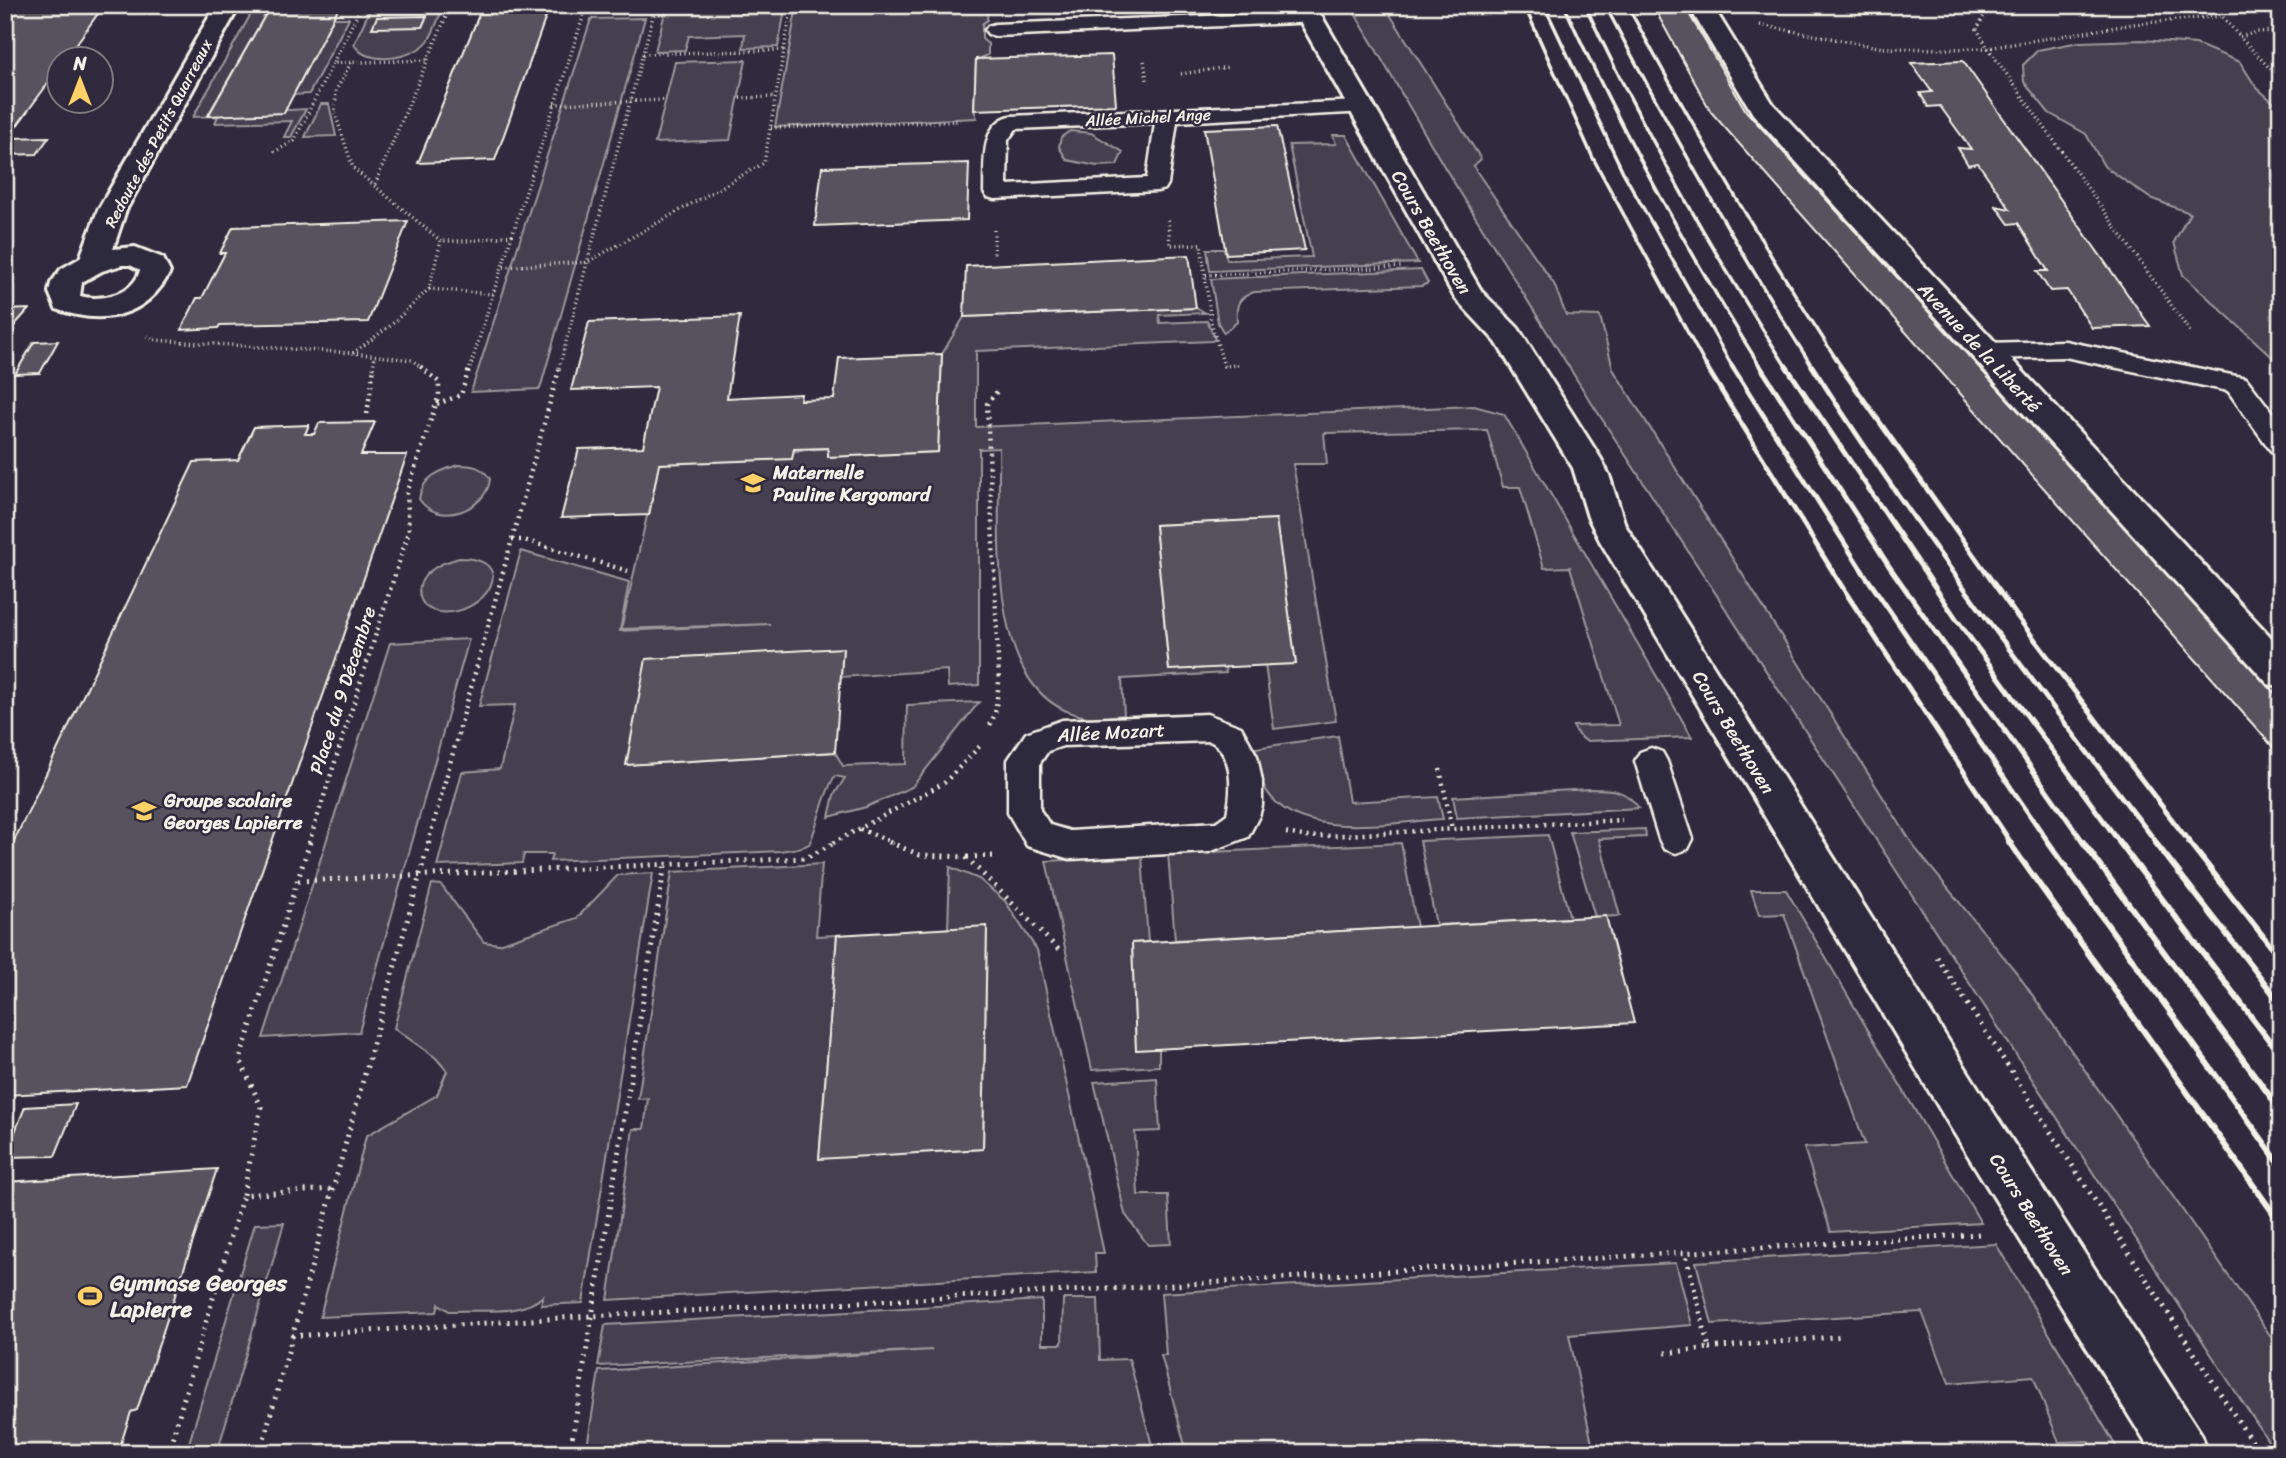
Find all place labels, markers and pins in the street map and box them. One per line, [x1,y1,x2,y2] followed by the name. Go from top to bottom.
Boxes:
[772,456,932,511] place label: Maternelle Pauline Kergomard
[739,469,767,497] school or university icon: Maternelle Pauline Kergomard
[163,784,303,839] place label: Groupe scolaire Georges Lapierre
[130,797,158,825] school or university icon: Groupe scolaire Georges Lapierre
[109,1263,288,1330] place label: Gymnase Georges Lapierre
[76,1282,104,1310] sports icon: Gymnase Georges Lapierre

